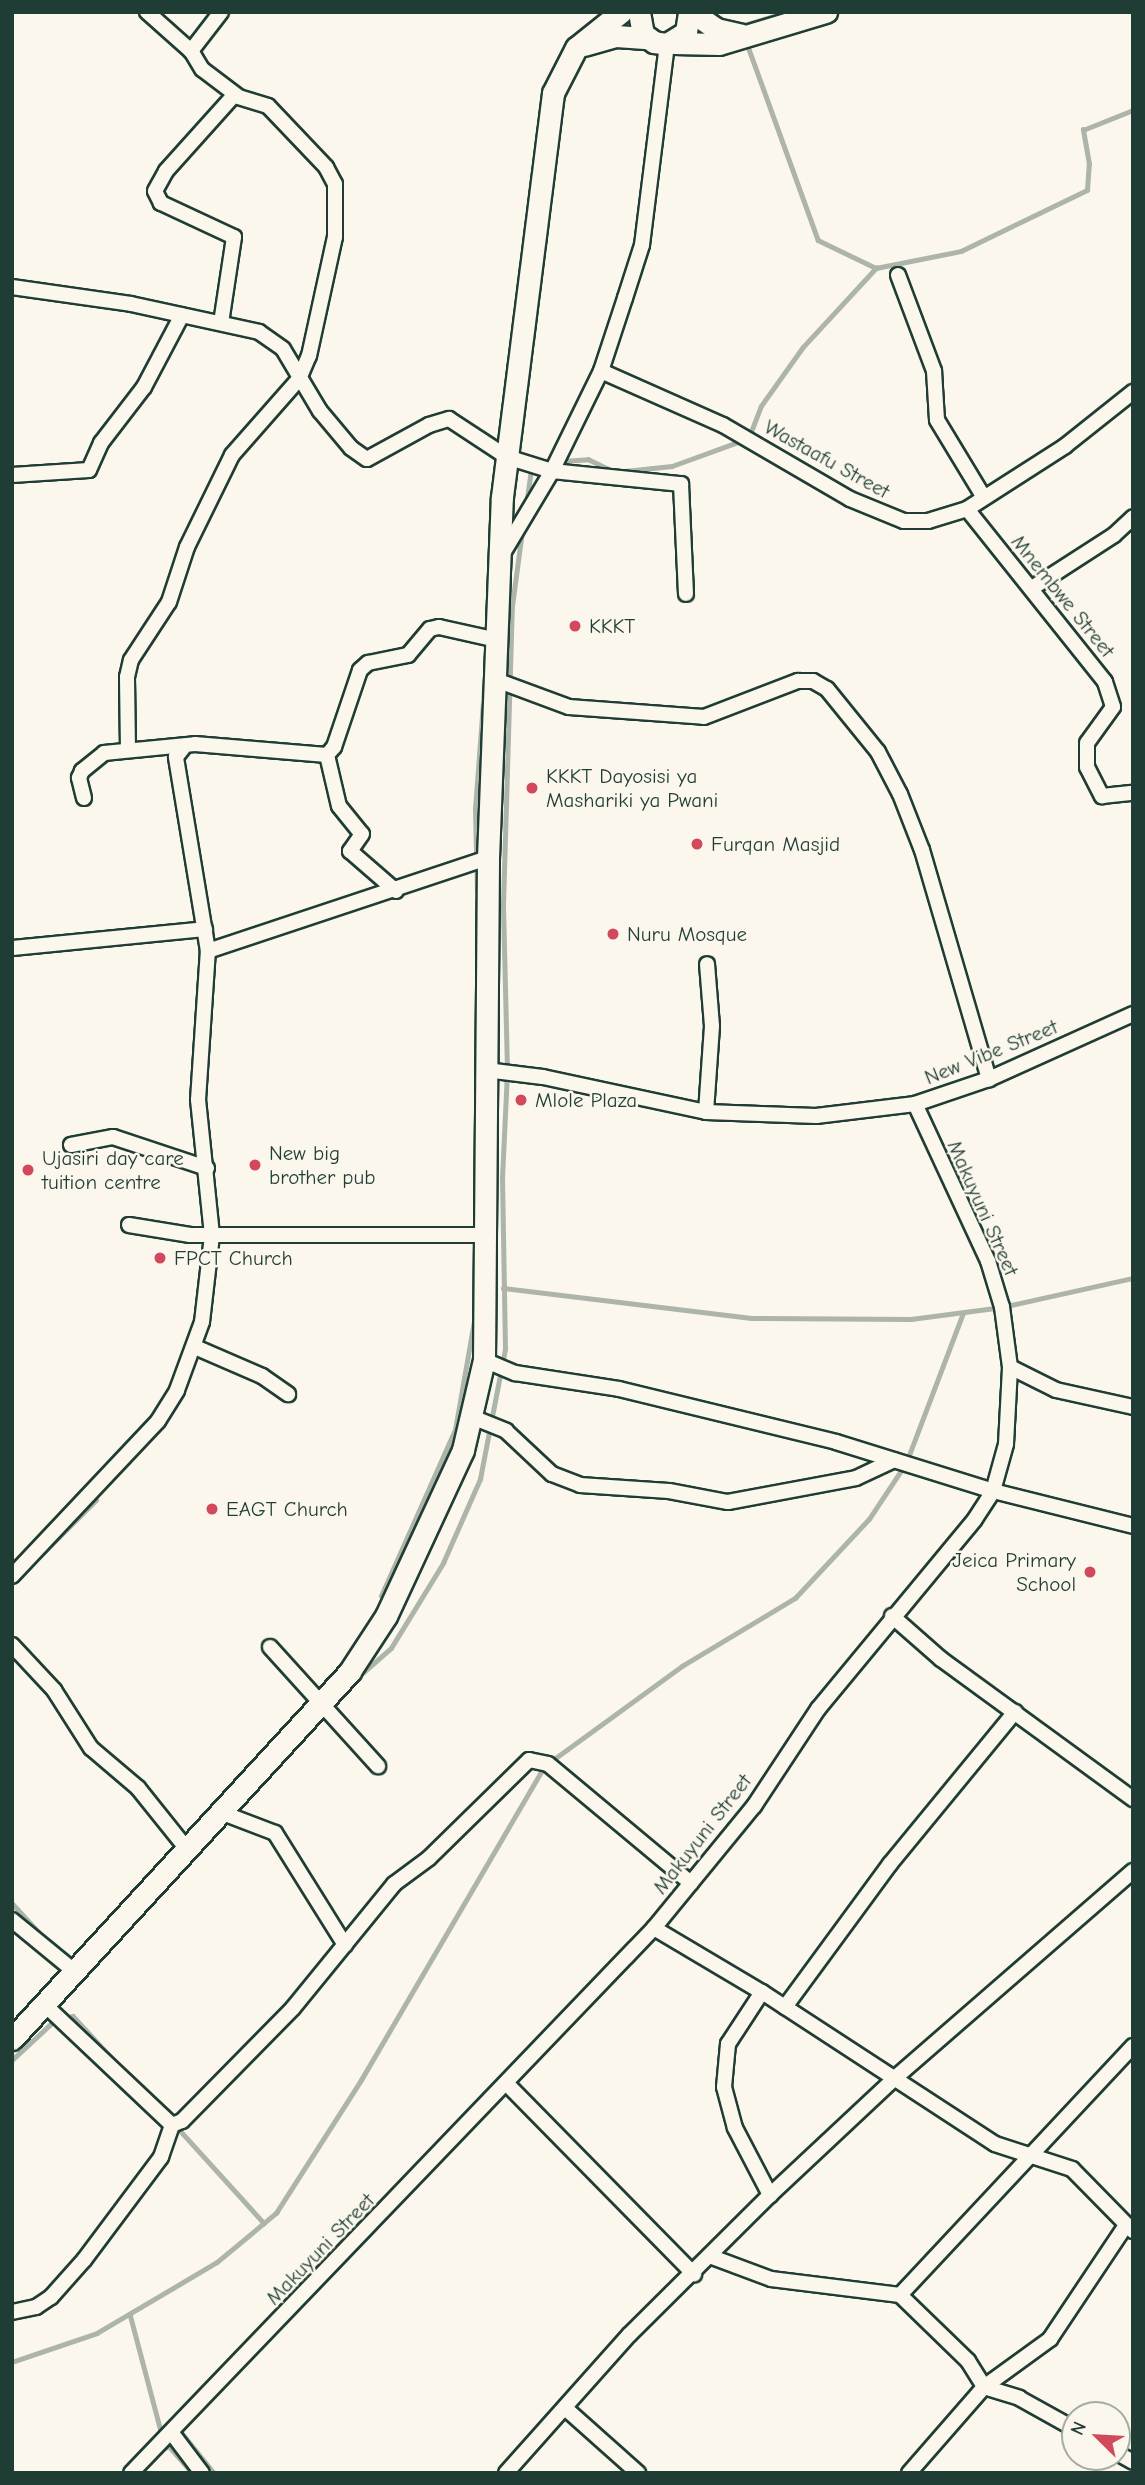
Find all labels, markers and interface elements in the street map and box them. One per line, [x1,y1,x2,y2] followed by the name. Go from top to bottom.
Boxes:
[760,414,894,504] street label: Wastaafu Street
[1006,530,1120,662] street label: Mnembwe Street
[589,613,635,639] place label: KKKT
[567,618,583,634] marker: KKKT
[546,763,718,813] place label: KKKT Dayosisi ya Mashariki ya Pwani
[524,780,540,796] marker: KKKT Dayosisi ya Mashariki ya Pwani
[711,831,840,857] place label: Furqan Masjid
[689,836,705,852] marker: Furqan Masjid
[627,921,747,947] place label: Nuru Mosque
[605,926,621,942] marker: Nuru Mosque
[921,1014,1061,1090] street label: New Vibe Street
[535,1087,637,1113] place label: Mlole Plaza
[513,1092,529,1108] marker: Mlole Plaza
[942,1136,1024,1280] street label: Makuyuni Street
[269,1140,375,1190] place label: New big brother pub
[42,1145,184,1195] place label: Ujasiri day care tuition centre
[247,1157,263,1173] marker: New big brother pub
[20,1162,36,1178] marker: Ujasiri day care tuition centre
[174,1245,293,1271] place label: FPCT Church
[152,1250,168,1266] marker: FPCT Church
[226,1496,348,1522] place label: EAGT Church
[204,1501,220,1517] marker: EAGT Church
[952,1547,1076,1597] place label: Jeica Primary School
[1082,1564,1098,1580] marker: Jeica Primary School
[647,1769,757,1899] street label: Makuyuni Street
[260,2188,380,2310] street label: Makuyuni Street
[1061,2401,1131,2471] north arrow
[1066,2418,1091,2438] text: N

